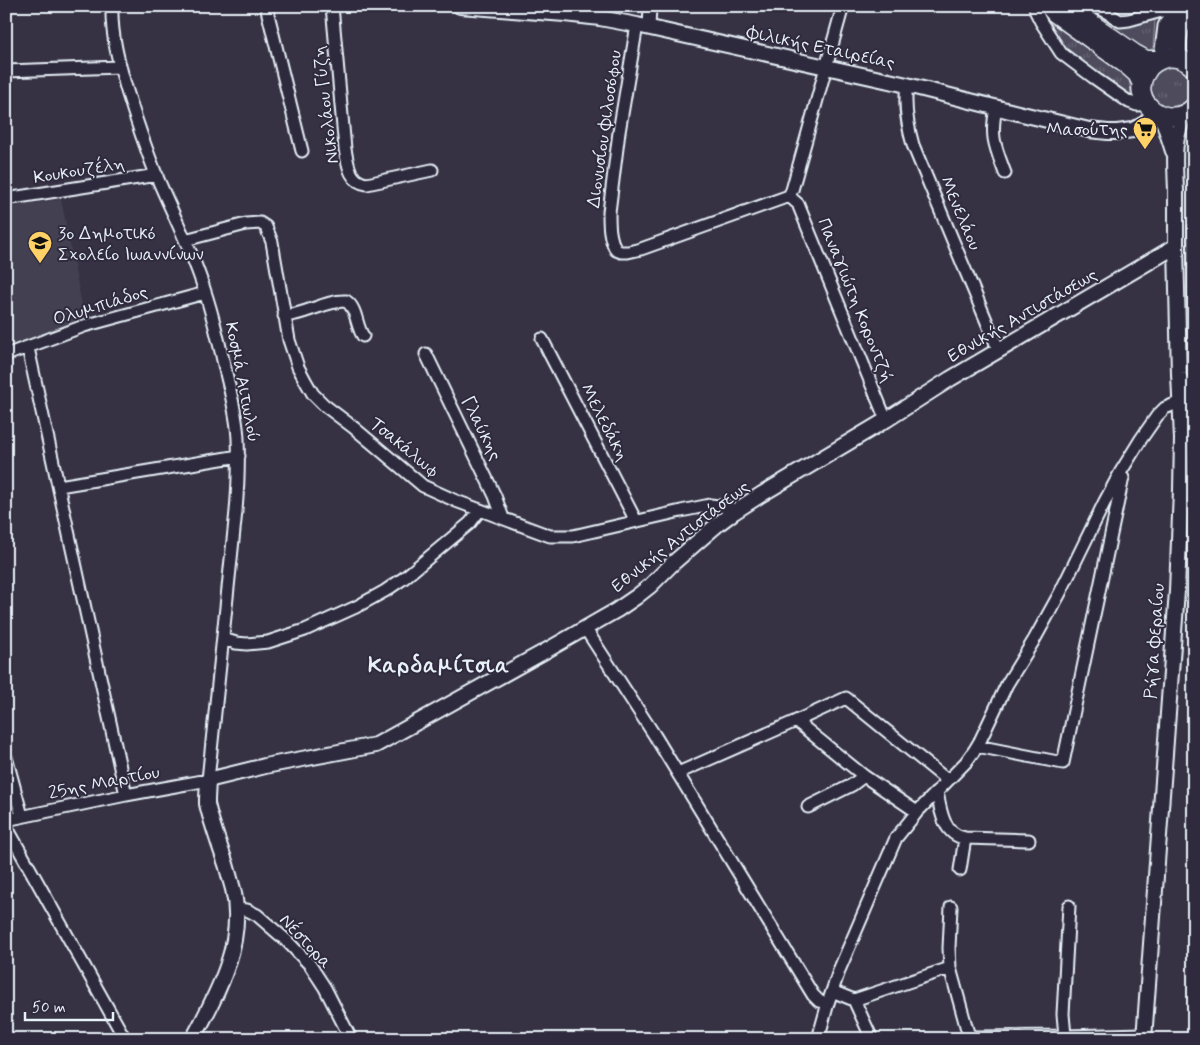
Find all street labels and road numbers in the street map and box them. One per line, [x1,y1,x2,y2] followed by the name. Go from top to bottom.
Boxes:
[744,20,897,75] street label: Φιλικής Εταιρείας
[307,45,345,165] street label: Νικολάου Γύζη
[582,49,628,210] street label: Διονυσίου Φιλοσόφου
[32,151,127,190] street label: Κουκουζέλη
[934,173,986,254] street label: Μενελάου
[811,215,899,386] street label: Παναγιώτη Κοροντζή
[943,263,1102,369] street label: Εθνικής Αντιστάσεως
[50,280,151,332] street label: Ολυμπιάδος
[219,320,265,444] street label: Κοσμά Αιτωλού
[574,380,634,465] street label: Μελεδάκη
[455,392,507,465] street label: Γλαύκης
[364,412,444,483] street label: Τσακάλωφ
[606,475,755,598] street label: Εθνικής Αντιστάσεως
[1139,582,1171,700] street label: Ρήγα Φεραίου
[46,760,162,806] street label: 25ης Μαρτίου
[274,908,338,974] street label: Νέστορα

